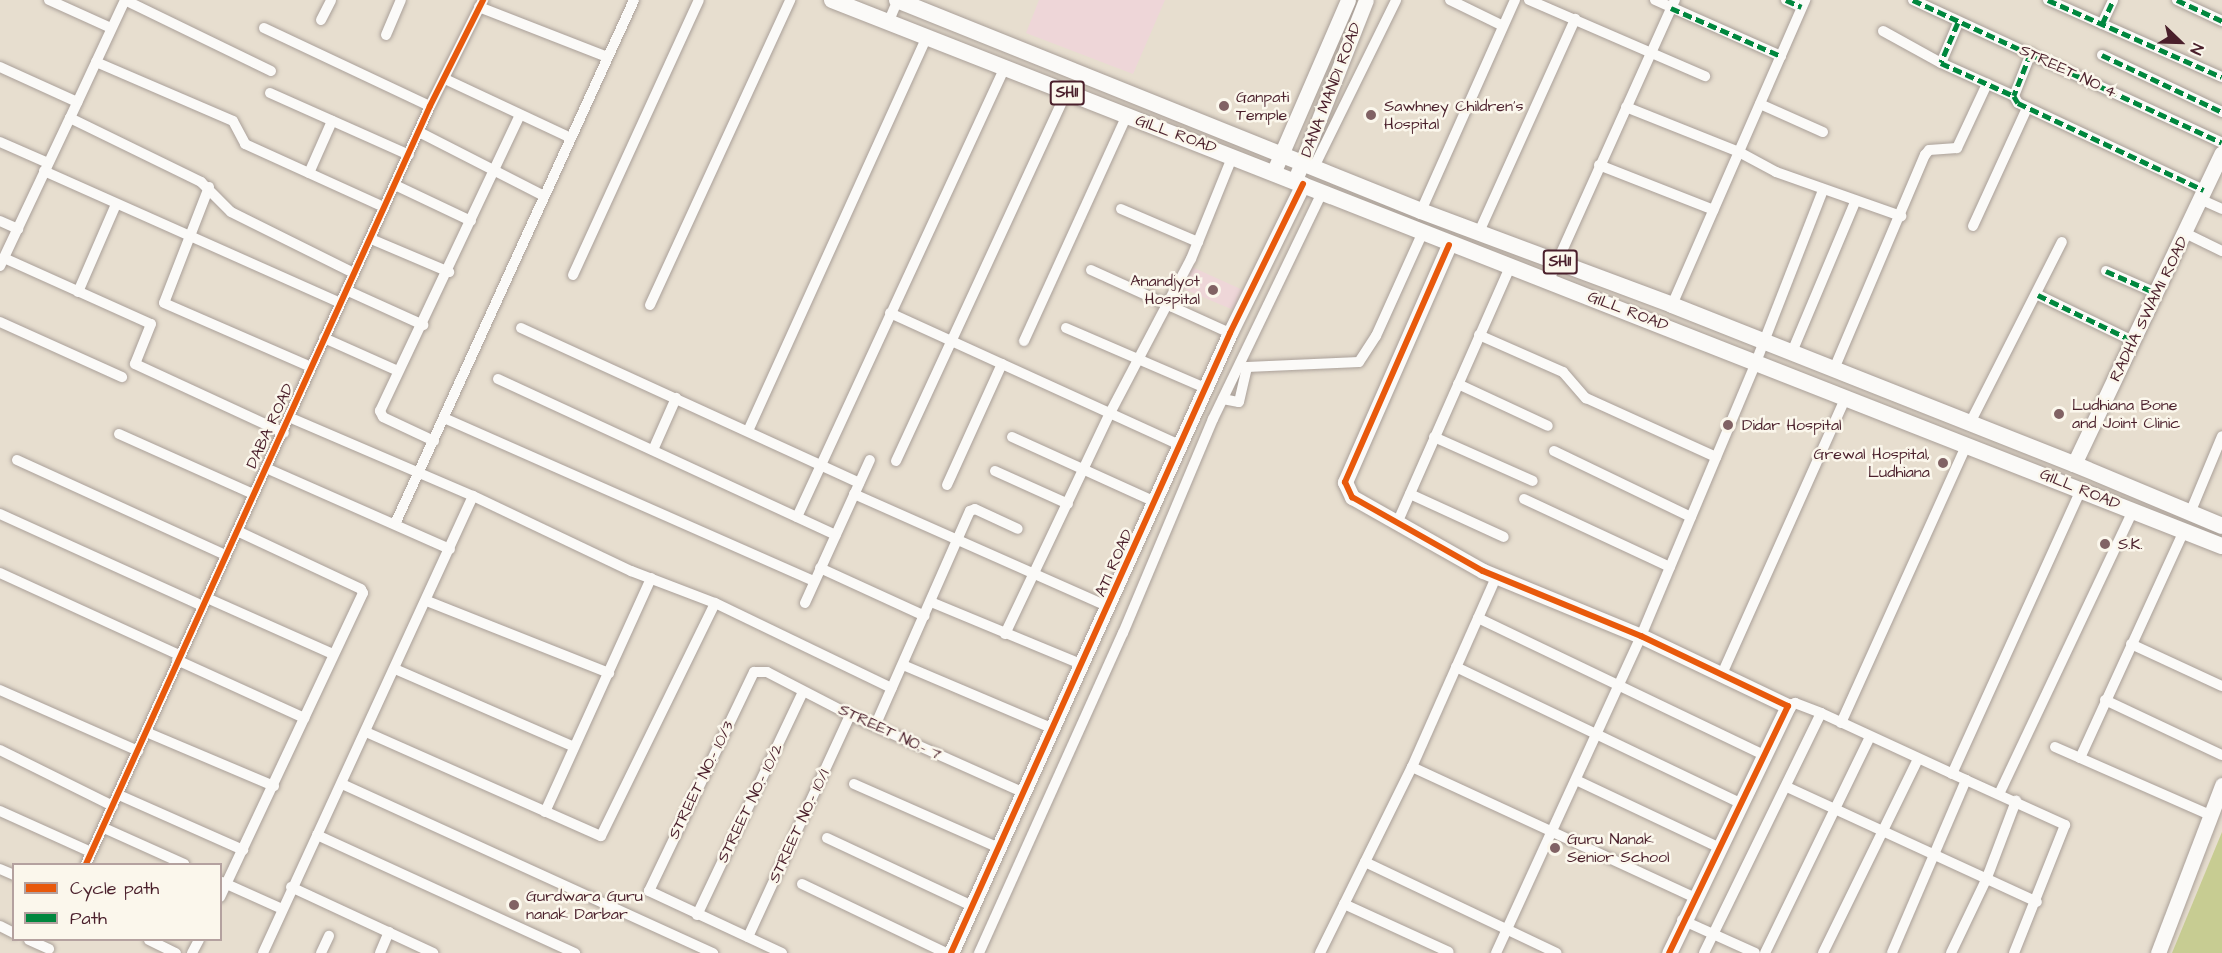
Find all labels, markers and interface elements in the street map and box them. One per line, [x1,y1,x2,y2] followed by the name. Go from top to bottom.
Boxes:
[2150,12,2210,72] north arrow
[1296,20,1366,160] street label: DANA MANDI ROAD
[2016,40,2120,102] street label: STREET NO 4
[2184,40,2209,58] text: N
[1049,81,1085,105] road number: SH11
[1236,87,1289,125] place label: Ganpati Temple
[1384,96,1524,134] place label: Sawhney Children's Hospital
[1217,99,1231,113] marker: Ganpati Temple
[1362,106,1380,124] marker: Sawhney Children's Hospital
[1133,110,1219,158] street label: GILL ROAD
[2106,233,2192,385] street label: RADHA SWAMI ROAD
[1542,250,1578,274] road number: SH11
[1130,271,1200,309] place label: Anandjyot Hospital
[1204,281,1222,299] marker: Anandjyot Hospital
[1585,287,1671,335] street label: GILL ROAD
[242,381,298,471] street label: DABA ROAD
[2072,395,2180,433] place label: Ludhiana Bone and Joint Clinic
[2050,405,2068,423] marker: Ludhiana Bone and Joint Clinic
[1742,415,1842,435] place label: Didar Hospital
[1719,416,1737,434] marker: Didar Hospital
[1813,444,1930,482] place label: Grewal Hospital, Ludhiana
[1934,454,1952,472] marker: Grewal Hospital, Ludhiana
[2037,464,2123,514] street label: GILL ROAD
[1091,526,1137,600] street label: ATI ROAD
[2118,534,2142,554] place label: S.K.
[2096,535,2114,553] marker: S.K.
[836,700,944,764] street label: STREET NO.- 7
[664,718,738,842] street label: STREET NO.- 10/3
[713,740,787,866] street label: STREET NO.- 10/2
[764,766,834,886] street label: STREET NO.- 10/1
[1567,829,1669,867] place label: Guru Nanak Senior School
[1548,841,1562,855] marker: Guru Nanak Senior School
[12,863,222,941] legend
[70,876,159,901] text: Cycle path
[526,886,643,924] place label: Gurdwara Guru nanak Darbar
[507,898,521,912] marker: Gurdwara Guru nanak Darbar
[70,906,107,931] text: Path

